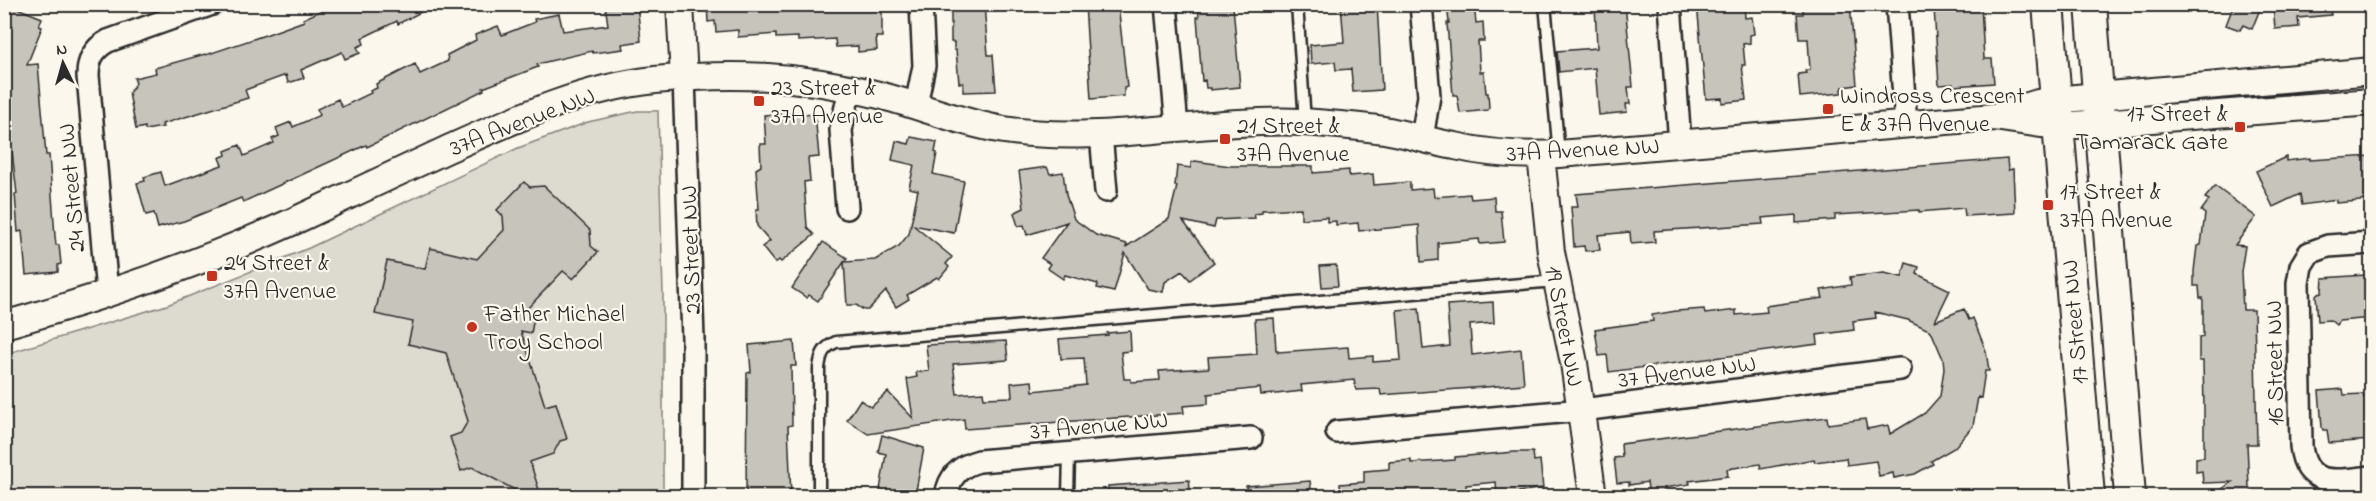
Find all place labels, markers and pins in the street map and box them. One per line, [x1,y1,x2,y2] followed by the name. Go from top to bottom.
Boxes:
[771,72,884,135] place label: 23 Street & 37A Avenue
[1840,80,2025,143] place label: Windross Crescent E & 37A Avenue
[752,94,766,108] marker: 23 Street & 37A Avenue
[2075,98,2228,161] place label: 17 Street & Tamarack Gate
[1821,102,1835,116] marker: Windross Crescent E & 37A Avenue
[1237,110,1350,173] place label: 21 Street & 37A Avenue
[2233,120,2247,134] marker: 17 Street & Tamarack Gate
[1218,132,1232,146] marker: 21 Street & 37A Avenue
[2060,176,2173,239] place label: 17 Street & 37A Avenue
[2041,198,2055,212] marker: 17 Street & 37A Avenue
[224,247,337,310] place label: 24 Street & 37A Avenue
[205,269,219,283] marker: 24 Street & 37A Avenue
[483,298,625,362] place label: Father Michael Troy School
[465,320,479,334] marker: Father Michael Troy School

